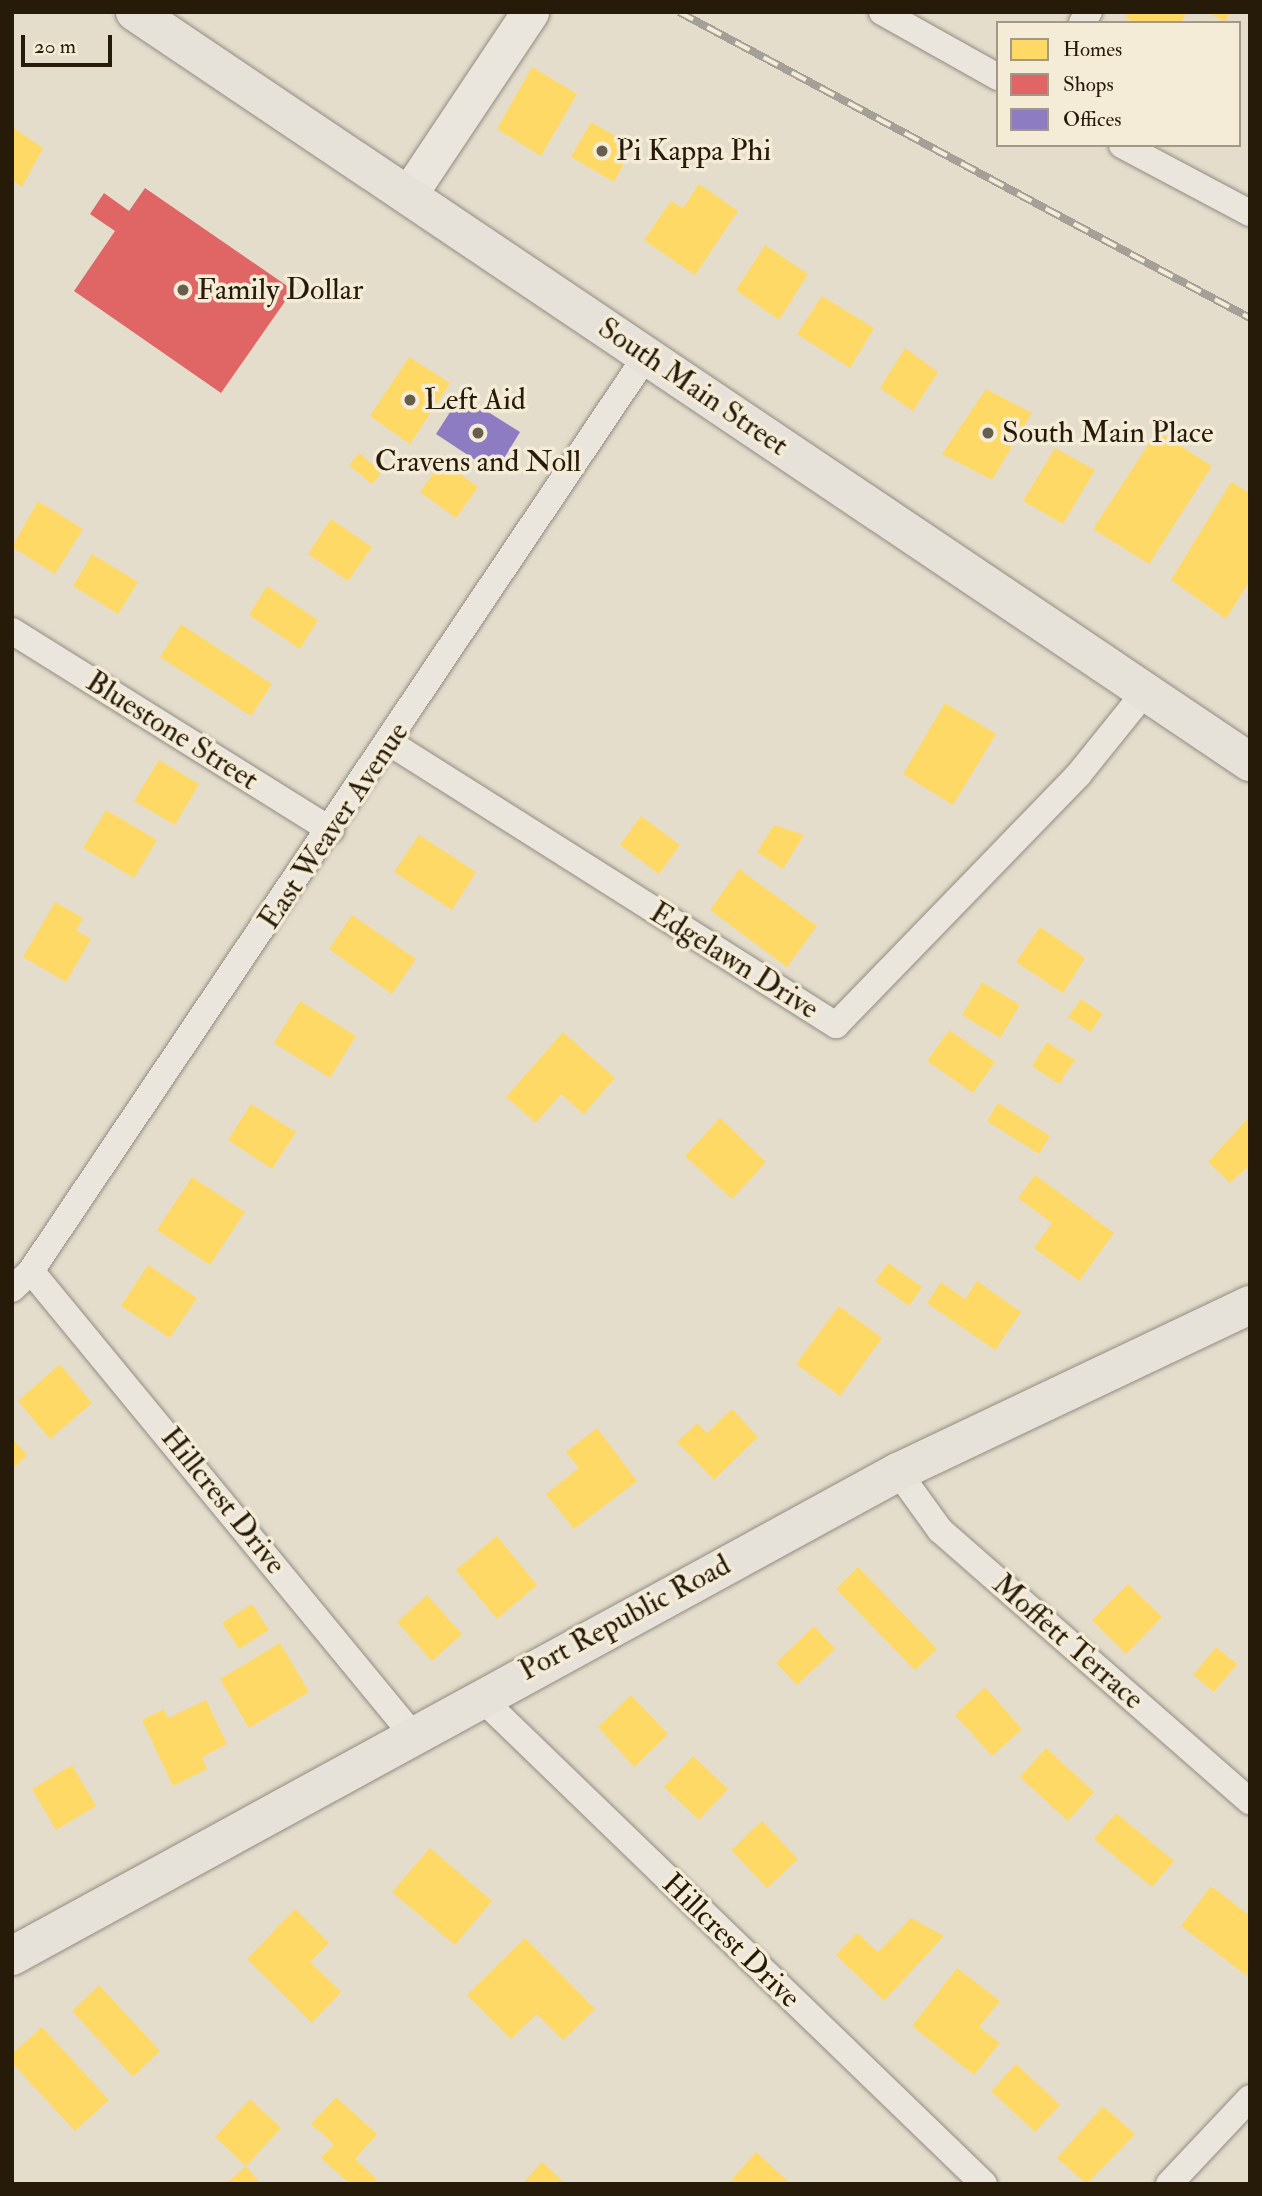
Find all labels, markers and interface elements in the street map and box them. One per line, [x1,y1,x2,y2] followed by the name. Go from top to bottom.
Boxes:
[24,21,116,65] scale bar
[996,21,1241,147] legend
[34,33,76,60] text: 20 m
[1063,36,1122,63] text: Homes
[1063,71,1114,98] text: Shops
[1063,106,1121,133] text: Offices
[616,133,771,169] place label: Pi Kappa Phi
[594,143,610,159] marker: Pi Kappa Phi
[197,272,363,308] place label: Family Dollar
[175,282,191,298] marker: Family Dollar
[591,310,795,464] street label: South Main Street
[424,382,526,418] place label: Left Aid
[402,392,418,408] marker: Left Aid
[1002,415,1213,451] place label: South Main Place
[470,425,486,441] marker: Cravens and Noll
[980,425,996,441] marker: South Main Place
[375,444,581,480] place label: Cravens and Noll
[79,664,265,798] street label: Bluestone Street
[251,716,417,936] street label: East Weaver Avenue
[643,895,825,1027] street label: Edgelawn Drive
[153,1420,293,1582] street label: Hillcrest Drive
[513,1547,737,1689] street label: Port Republic Road
[985,1567,1151,1717] street label: Moffett Terrace
[654,1866,808,2016] street label: Hillcrest Drive

